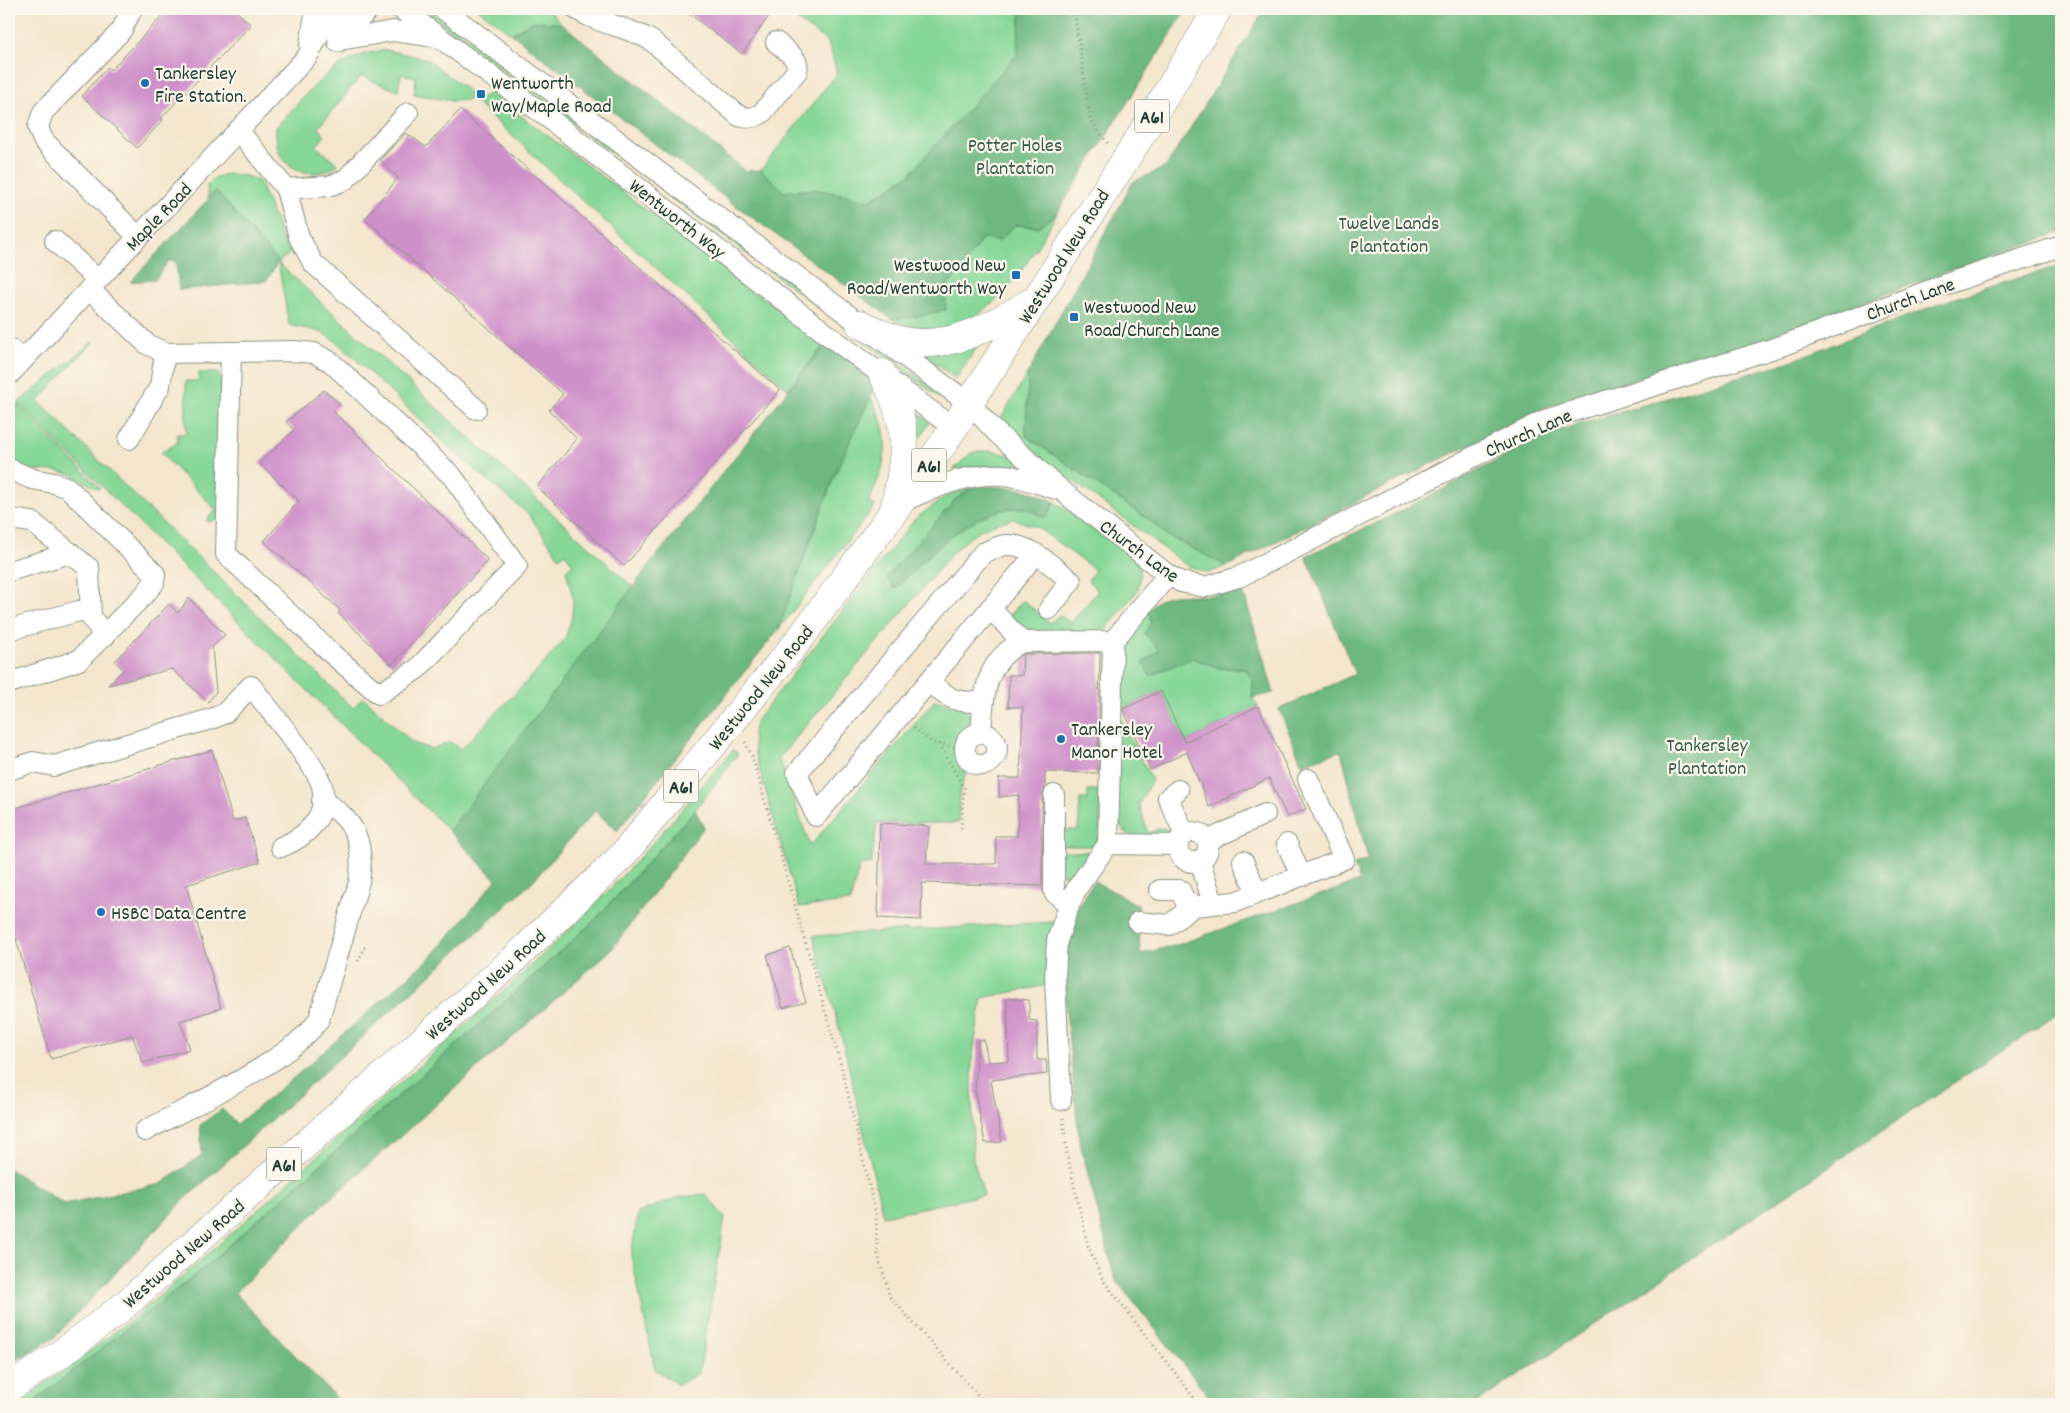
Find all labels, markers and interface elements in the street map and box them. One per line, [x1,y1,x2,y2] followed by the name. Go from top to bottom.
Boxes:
[155,61,246,112] place label: Tankersley Fire Station.
[491,71,612,122] place label: Wentworth Way/Maple Road
[139,77,151,89] marker: Tankersley Fire Station.
[475,88,487,100] marker: Wentworth Way/Maple Road
[1134,100,1170,132] road number: A61
[968,133,1062,184] park label: Potter Holes Plantation
[622,174,731,268] street label: Wentworth Way
[120,177,200,259] street label: Maple Road
[1013,185,1118,330] street label: Westwood New Road
[1339,211,1439,262] park label: Twelve Lands Plantation
[847,253,1007,304] place label: Westwood New Road/Wentworth Way
[1010,269,1022,281] marker: Westwood New Road/Wentworth Way
[1863,272,1959,330] street label: Church Lane
[1084,295,1220,346] place label: Westwood New Road/Church Lane
[1068,311,1080,323] marker: Westwood New Road/Church Lane
[1481,403,1577,466] street label: Church Lane
[912,448,946,482] road number: A61
[1093,514,1184,591] street label: Church Lane
[703,620,822,758] street label: Westwood New Road
[1071,717,1163,768] place label: Tankersley Manor Hotel
[1055,733,1067,745] marker: Tankersley Manor Hotel
[1666,733,1748,784] park label: Tankersley Plantation
[664,769,698,802] road number: A61
[111,901,247,929] place label: HSBC Data Centre
[95,906,107,918] marker: HSBC Data Centre
[420,924,554,1048] street label: Westwood New Road
[266,1148,302,1180] road number: A61
[118,1194,252,1316] street label: Westwood New Road

